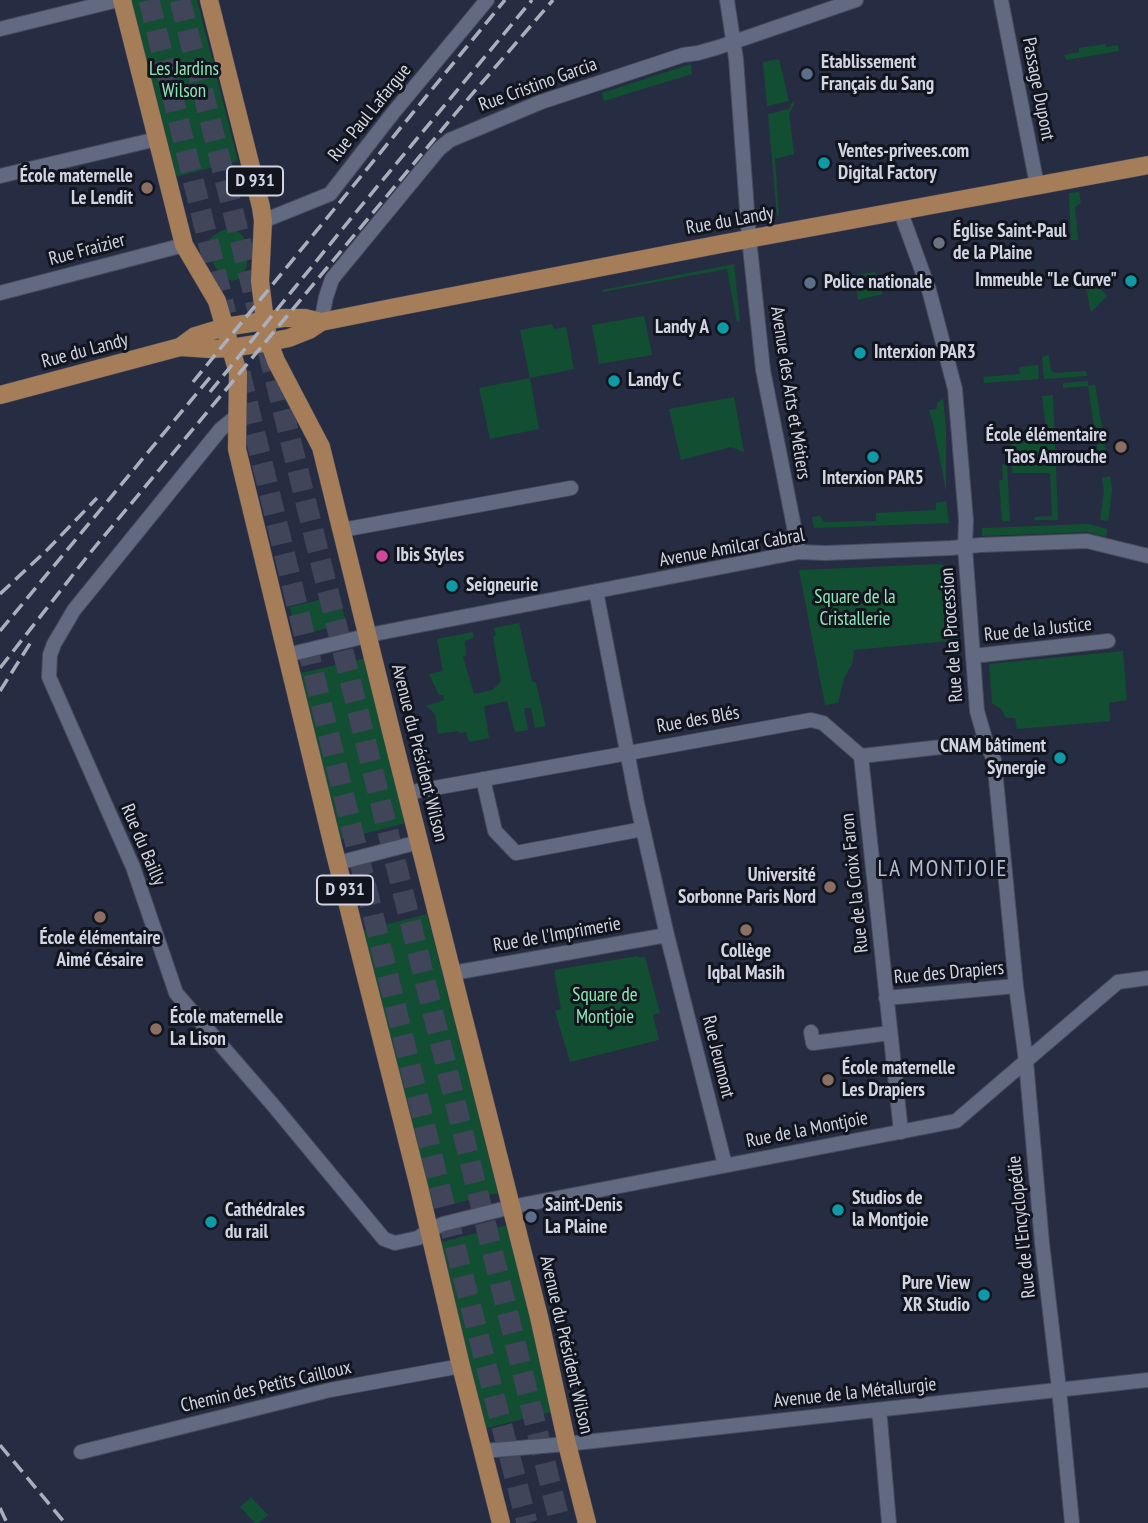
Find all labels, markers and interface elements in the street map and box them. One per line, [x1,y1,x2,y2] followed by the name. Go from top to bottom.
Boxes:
[1017,36,1059,142] street label: Passage Dupont
[821,52,934,96] place label: Etablissement Français du Sang
[476,53,600,117] street label: Rue Cristino Garcia
[149,59,219,103] park label: Les Jardins Wilson
[324,60,416,166] street label: Rue Paul Lafargue
[799,66,815,82] marker: Etablissement Français du Sang
[838,141,969,185] place label: Ventes-privees.com Digital Factory
[816,155,832,171] marker: Ventes-privees.com Digital Factory
[20,166,133,210] place label: École maternelle Le Lendit
[227,166,283,196] road number: D 931
[139,180,155,196] marker: École maternelle Le Lendit
[684,202,776,240] street label: Rue du Landy
[953,221,1067,265] place label: Église Saint-Paul de la Plaine
[46,229,128,271] street label: Rue Fraizier
[931,235,947,251] marker: Église Saint-Paul de la Plaine
[975,270,1117,292] place label: Immeuble "Le Curve"
[824,272,932,294] place label: Police nationale
[1123,273,1139,289] marker: Immeuble "Le Curve"
[802,275,818,291] marker: Police nationale
[765,305,815,481] street label: Avenue des Arts et Métiers
[655,317,709,339] place label: Landy A
[715,320,731,336] marker: Landy A
[39,329,131,373] street label: Rue du Landy
[874,342,976,364] place label: Interxion PAR3
[852,345,868,361] marker: Interxion PAR3
[628,370,681,392] place label: Landy C
[606,373,622,389] marker: Landy C
[986,425,1107,469] place label: École élémentaire Taos Amrouche
[1113,439,1129,455] marker: École élémentaire Taos Amrouche
[865,449,881,465] marker: Interxion PAR5
[822,468,924,490] place label: Interxion PAR5
[658,524,806,572] street label: Avenue Amilcar Cabral
[396,545,464,567] place label: Ibis Styles
[374,548,390,564] marker: Ibis Styles
[936,567,968,703] street label: Rue de la Procession
[466,575,538,597] place label: Seigneurie
[444,578,460,594] marker: Seigneurie
[814,587,896,631] park label: Square de la Cristallerie
[983,613,1093,647] street label: Rue de la Justice
[386,662,452,844] street label: Avenue du Président Wilson
[655,702,741,738] street label: Rue des Blés
[940,736,1046,780] place label: CNAM bâtiment Synergie
[1052,750,1068,766] marker: CNAM bâtiment Synergie
[116,801,170,889] street label: Rue du Bailly
[836,812,874,954] street label: Rue de la Croix Faron
[879,855,1007,883] district label: LA MONTJOIE
[678,865,816,909] place label: Université Sorbonne Paris Nord
[317,876,373,904] road number: D 931
[822,879,838,895] marker: Université Sorbonne Paris Nord
[92,909,108,925] marker: École élémentaire Aimé Césaire
[492,913,622,957] street label: Rue de l'Imprimerie
[738,922,754,938] marker: Collège Iqbal Masih
[39,928,161,972] place label: École élémentaire Aimé Césaire
[707,941,785,985] place label: Collège Iqbal Masih
[893,957,1005,989] street label: Rue des Drapiers
[572,985,638,1029] park label: Square de Montjoie
[170,1007,283,1051] place label: École maternelle La Lison
[697,1013,739,1101] street label: Rue Jeumont
[148,1021,164,1037] marker: École maternelle La Lison
[842,1058,955,1102] place label: École maternelle Les Drapiers
[820,1072,836,1088] marker: École maternelle Les Drapiers
[744,1107,870,1153] street label: Rue de la Montjoie
[1003,1155,1041,1299] street label: Rue de l'Encyclopédie
[852,1188,929,1232] place label: Studios de la Montjoie
[545,1195,623,1239] place label: Saint-Denis La Plaine
[225,1200,305,1244] place label: Cathédrales du rail
[830,1202,846,1218] marker: Studios de la Montjoie
[523,1209,539,1225] marker: Saint-Denis La Plaine
[203,1214,219,1230] marker: Cathédrales du rail
[534,1254,598,1436] street label: Avenue du Président Wilson
[902,1273,970,1317] place label: Pure View XR Studio
[976,1287,992,1303] marker: Pure View XR Studio
[178,1356,354,1418] street label: Chemin des Petits Cailloux
[773,1373,937,1413] street label: Avenue de la Métallurgie

